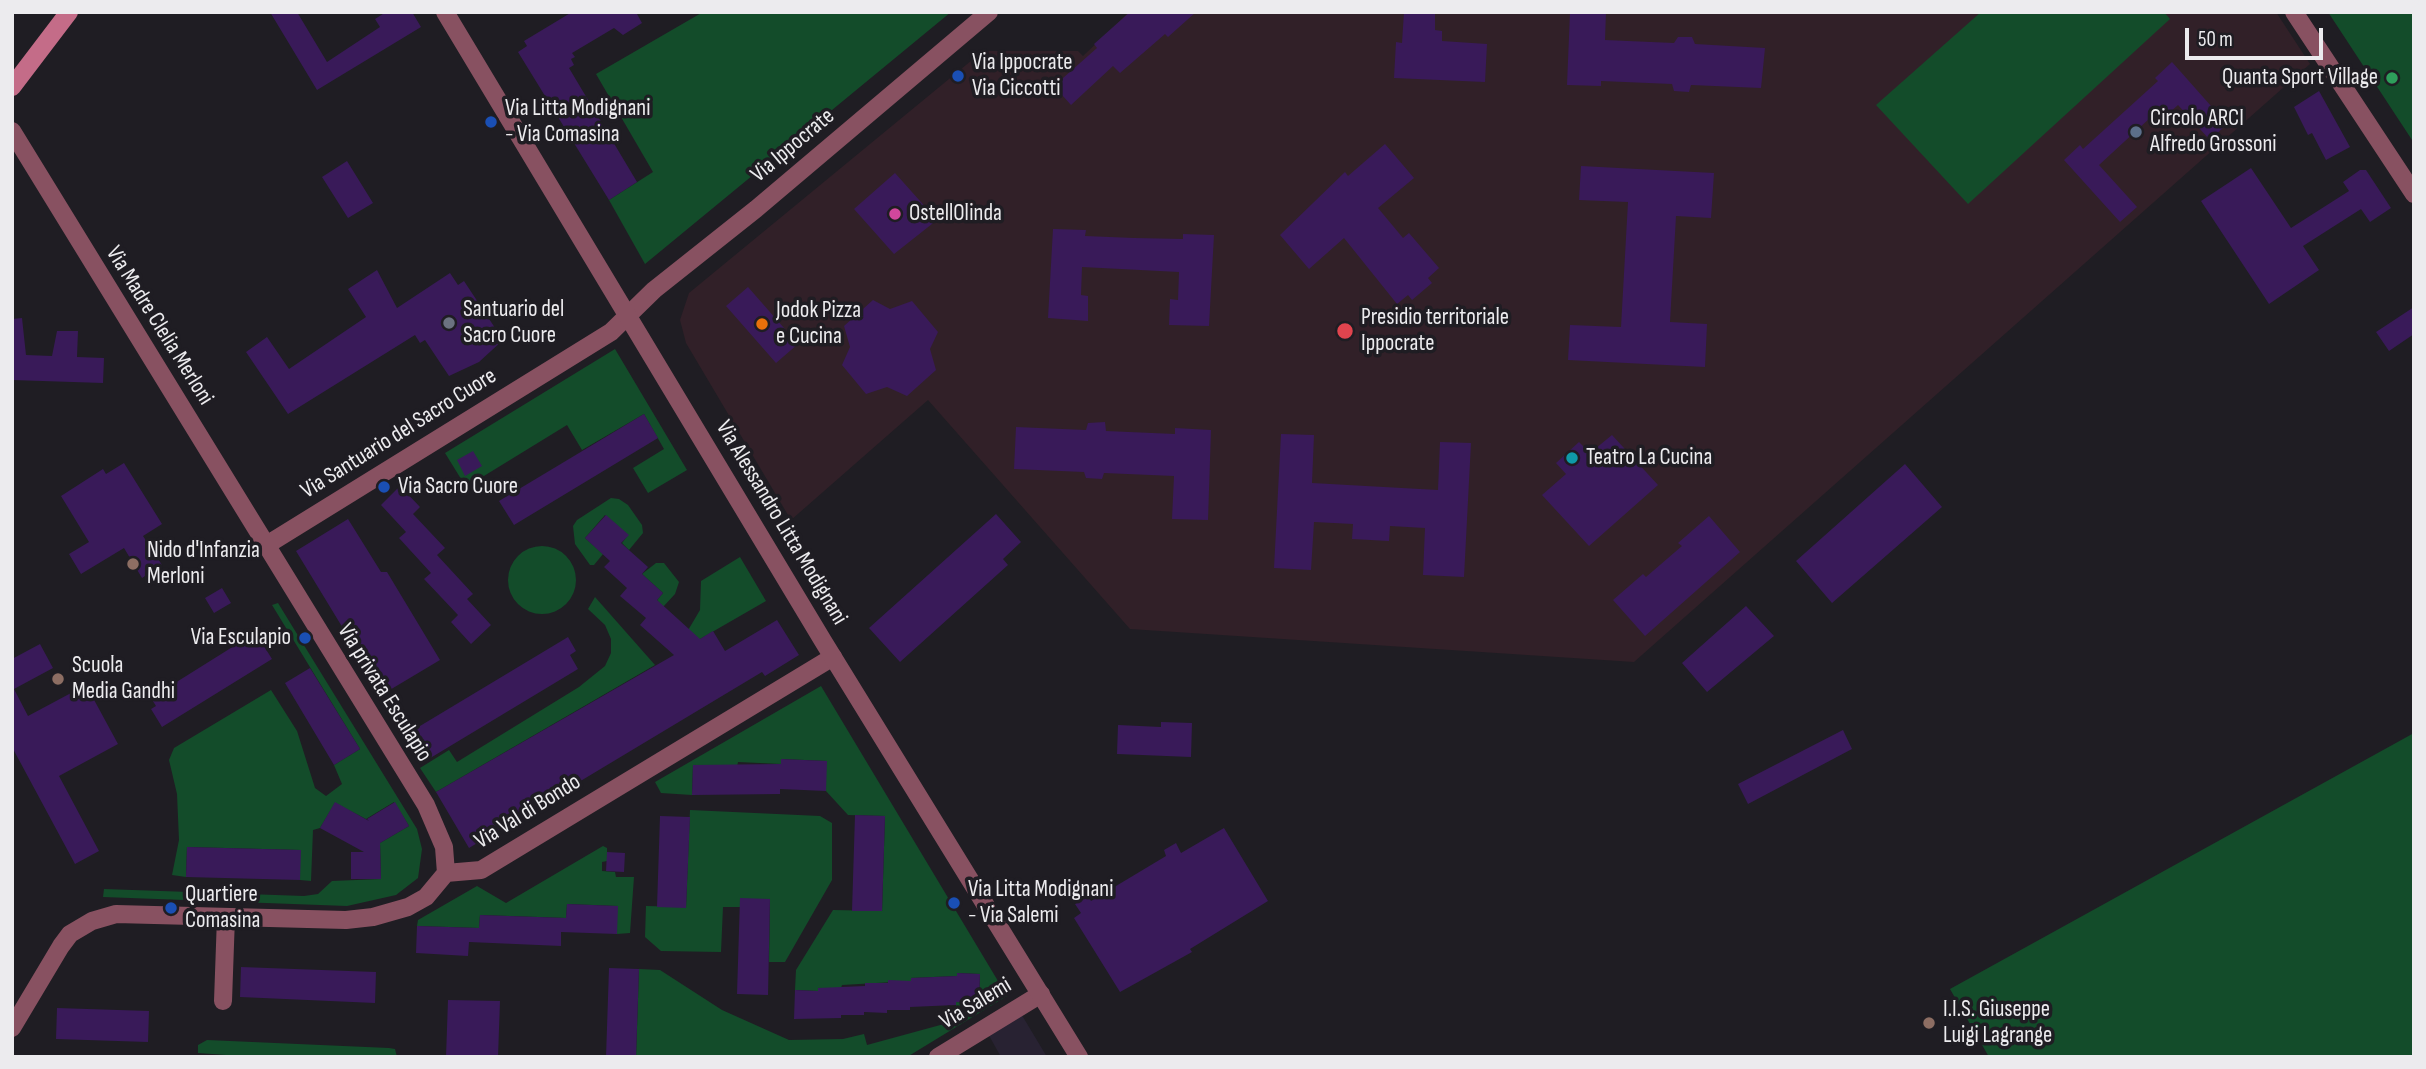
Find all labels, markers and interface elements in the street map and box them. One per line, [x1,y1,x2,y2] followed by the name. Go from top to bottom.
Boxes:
[2188,14,2326,58] scale bar
[2198,27,2233,52] text: 50 m
[972,49,1073,103] place label: Via Ippocrate Via Ciccotti
[2222,64,2378,92] place label: Quanta Sport Village
[950,68,966,84] marker: Via Ippocrate Via Ciccotti
[2384,70,2400,86] marker: Quanta Sport Village
[505,95,650,149] place label: Via Litta Modignani - Via Comasina
[746,103,840,189] street label: Via Ippocrate
[2150,105,2277,159] place label: Circolo ARCI Alfredo Grossoni
[483,114,499,130] marker: Via Litta Modignani - Via Comasina
[2128,124,2144,140] marker: Circolo ARCI Alfredo Grossoni
[909,200,1002,228] place label: OstellOlinda
[887,206,903,222] marker: OstellOlinda
[99,241,219,411] street label: Via Madre Clelia Merloni
[463,296,564,350] place label: Santuario del Sacro Cuore
[776,297,861,351] place label: Jodok Pizza e Cucina
[1361,304,1509,358] place label: Presidio territoriale Ippocrate
[441,315,457,331] marker: Santuario del Sacro Cuore
[754,316,770,332] marker: Jodok Pizza e Cucina
[1335,321,1355,341] marker: Presidio territoriale Ippocrate
[296,363,502,505] street label: Via Santuario del Sacro Cuore
[709,416,853,630] street label: Via Alessandro Litta Modignani
[1586,444,1712,472] place label: Teatro La Cucina
[1564,450,1580,466] marker: Teatro La Cucina
[398,473,518,501] place label: Via Sacro Cuore
[376,479,392,495] marker: Via Sacro Cuore
[147,537,260,591] place label: Nido d'Infanzia Merloni
[125,556,141,572] marker: Nido d'Infanzia Merloni
[331,619,437,767] street label: Via privata Esculapio
[191,624,291,652] place label: Via Esculapio
[297,630,313,646] marker: Via Esculapio
[72,652,175,706] place label: Scuola Media Gandhi
[50,671,66,687] marker: Scuola Media Gandhi
[470,769,586,855] street label: Via Val di Bondo
[968,876,1113,930] place label: Via Litta Modignani - Via Salemi
[185,881,260,935] place label: Quartiere Comasina
[946,895,962,911] marker: Via Litta Modignani - Via Salemi
[163,900,179,916] marker: Quartiere Comasina
[935,972,1017,1036] street label: Via Salemi
[1943,996,2052,1050] place label: I.I.S. Giuseppe Luigi Lagrange
[1921,1015,1937,1031] marker: I.I.S. Giuseppe Luigi Lagrange

